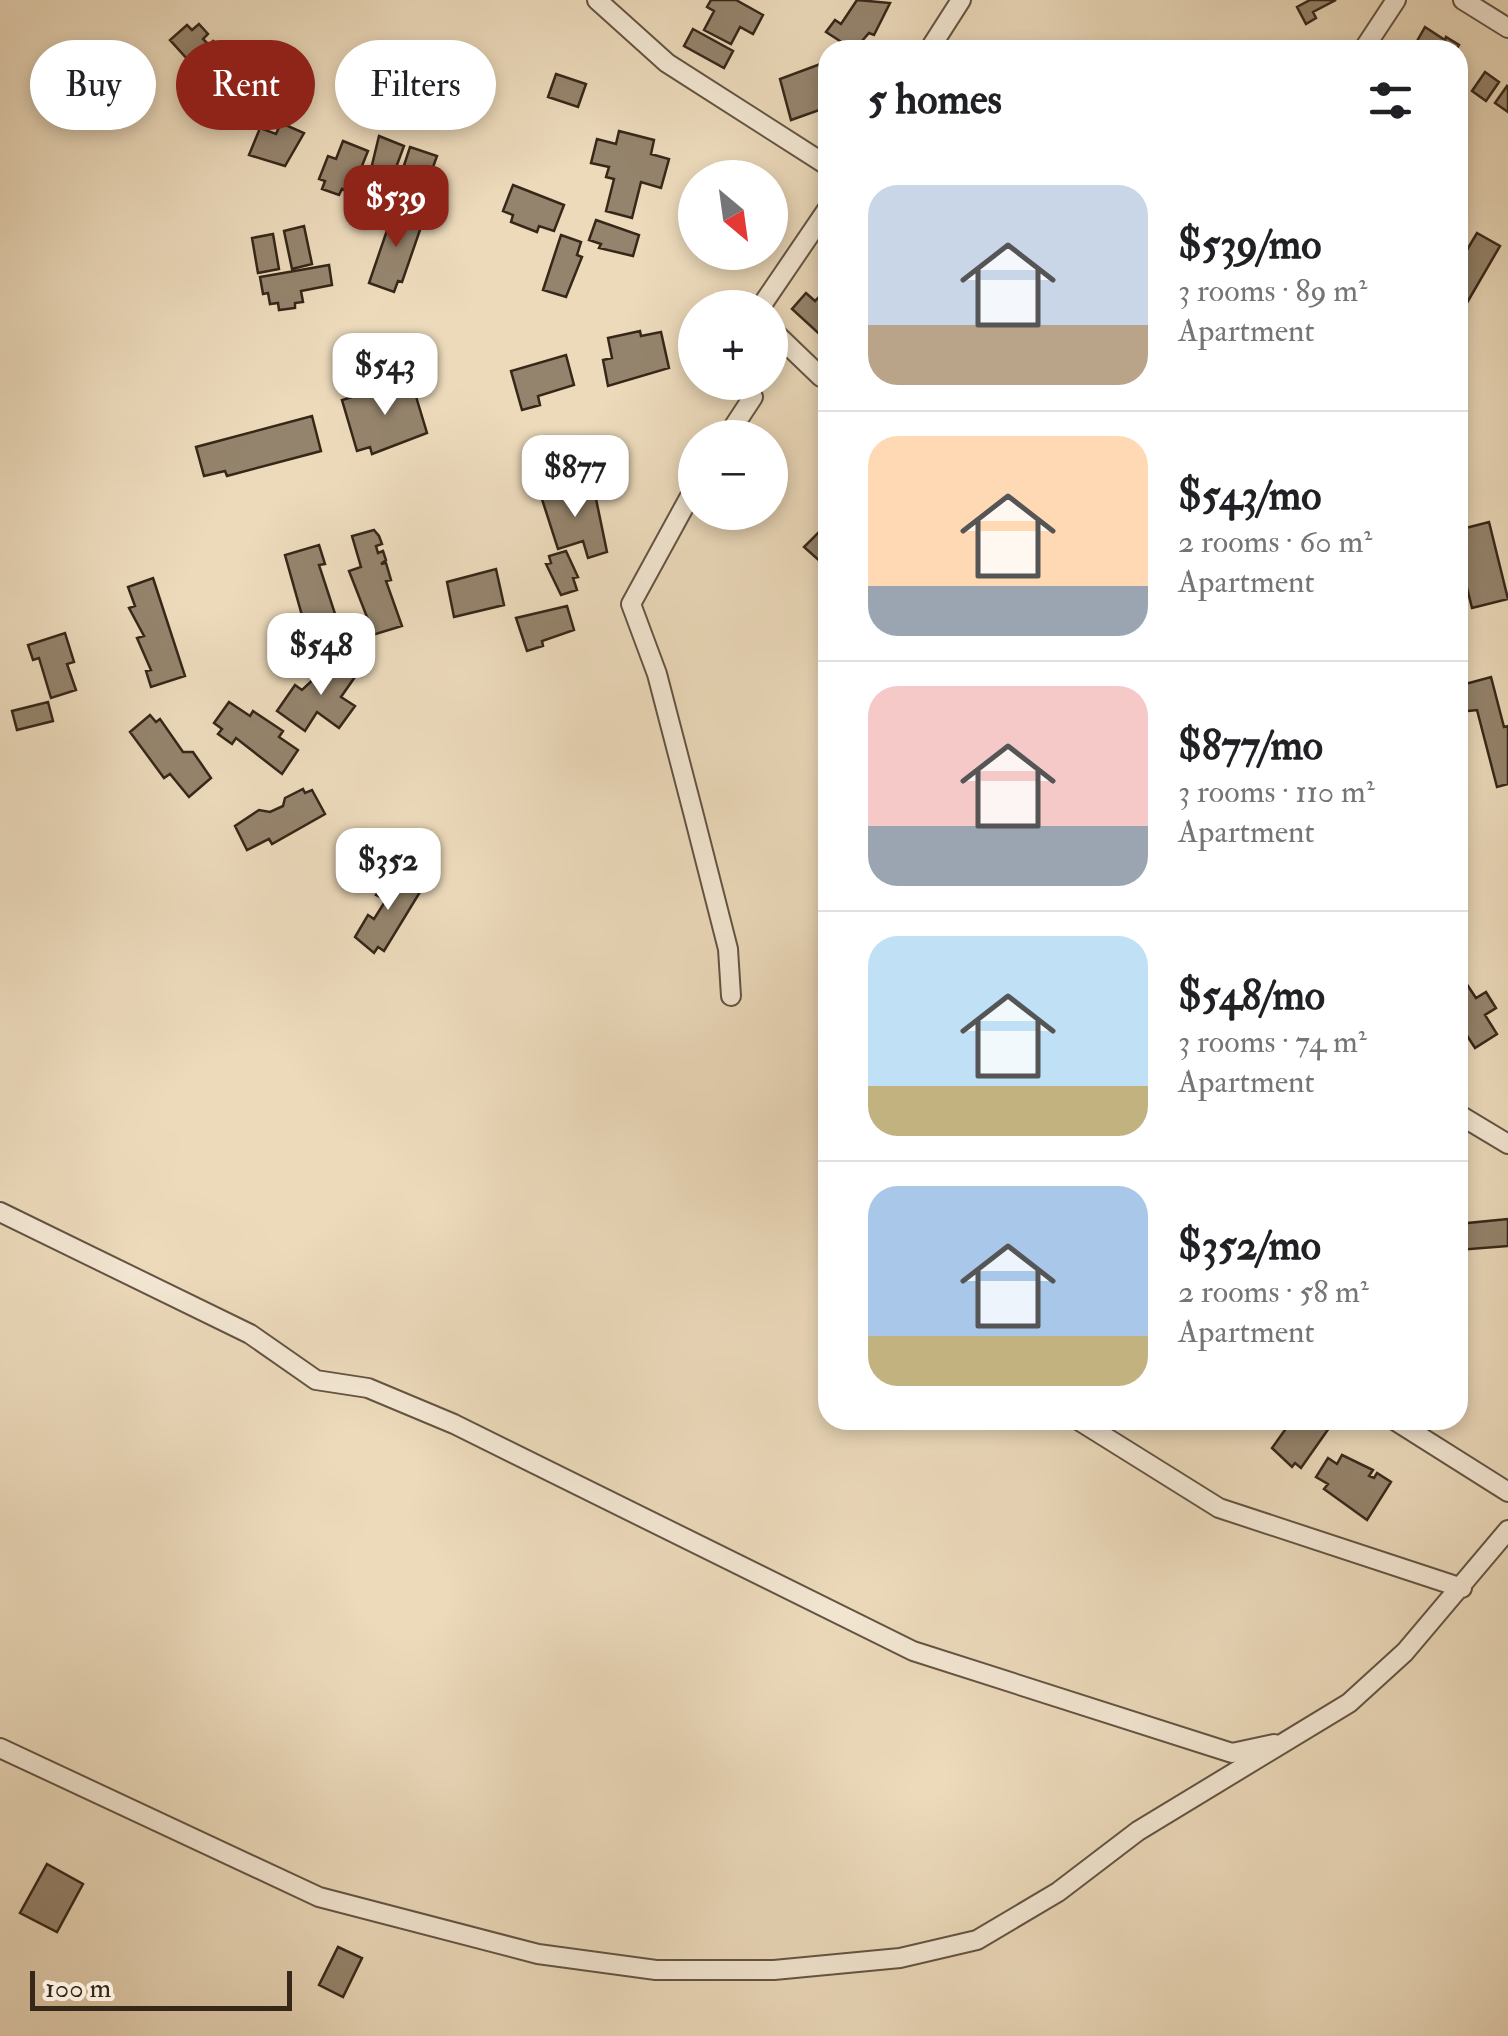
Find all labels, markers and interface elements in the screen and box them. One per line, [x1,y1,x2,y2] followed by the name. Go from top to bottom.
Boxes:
[30,40,156,130] chip: Buy
[176,40,315,130] chip: Rent
[335,40,496,130] chip: Filters
[1363,73,1418,128] icon: filters
[868,74,1002,126] text: 5 homes
[678,160,788,270] north arrow
[678,160,788,530] map controls
[337,165,455,250] pin: $539
[366,177,426,217] text: $539
[1178,219,1321,271] text: $539/mo
[948,225,1068,345] icon: home
[1178,271,1367,311] text: 3 rooms · 89 m²
[678,290,788,400] button: +
[1178,311,1315,351] text: Apartment
[326,333,444,418] pin: $543
[355,345,415,385] text: $543
[678,420,788,530] button: −
[516,435,634,520] pin: $877
[544,447,606,487] text: $877
[1178,470,1322,522] text: $543/mo
[948,476,1068,596] icon: home
[1178,522,1372,562] text: 2 rooms · 60 m²
[1178,562,1315,602] text: Apartment
[262,613,380,698] pin: $548
[289,625,353,665] text: $548
[1178,720,1323,772] text: $877/mo
[948,726,1068,846] icon: home
[1178,772,1375,812] text: 3 rooms · 110 m²
[1178,812,1315,852] text: Apartment
[329,828,447,913] pin: $352
[358,840,418,880] text: $352
[1178,970,1325,1022] text: $548/mo
[948,976,1068,1096] icon: home
[1178,1022,1367,1062] text: 3 rooms · 74 m²
[1178,1062,1315,1102] text: Apartment
[1178,1220,1321,1272] text: $352/mo
[948,1226,1068,1346] icon: home
[1178,1272,1369,1312] text: 2 rooms · 58 m²
[1178,1312,1315,1352] text: Apartment
[30,1966,292,2010] scale bar
[45,1971,111,2006] text: 100 m

